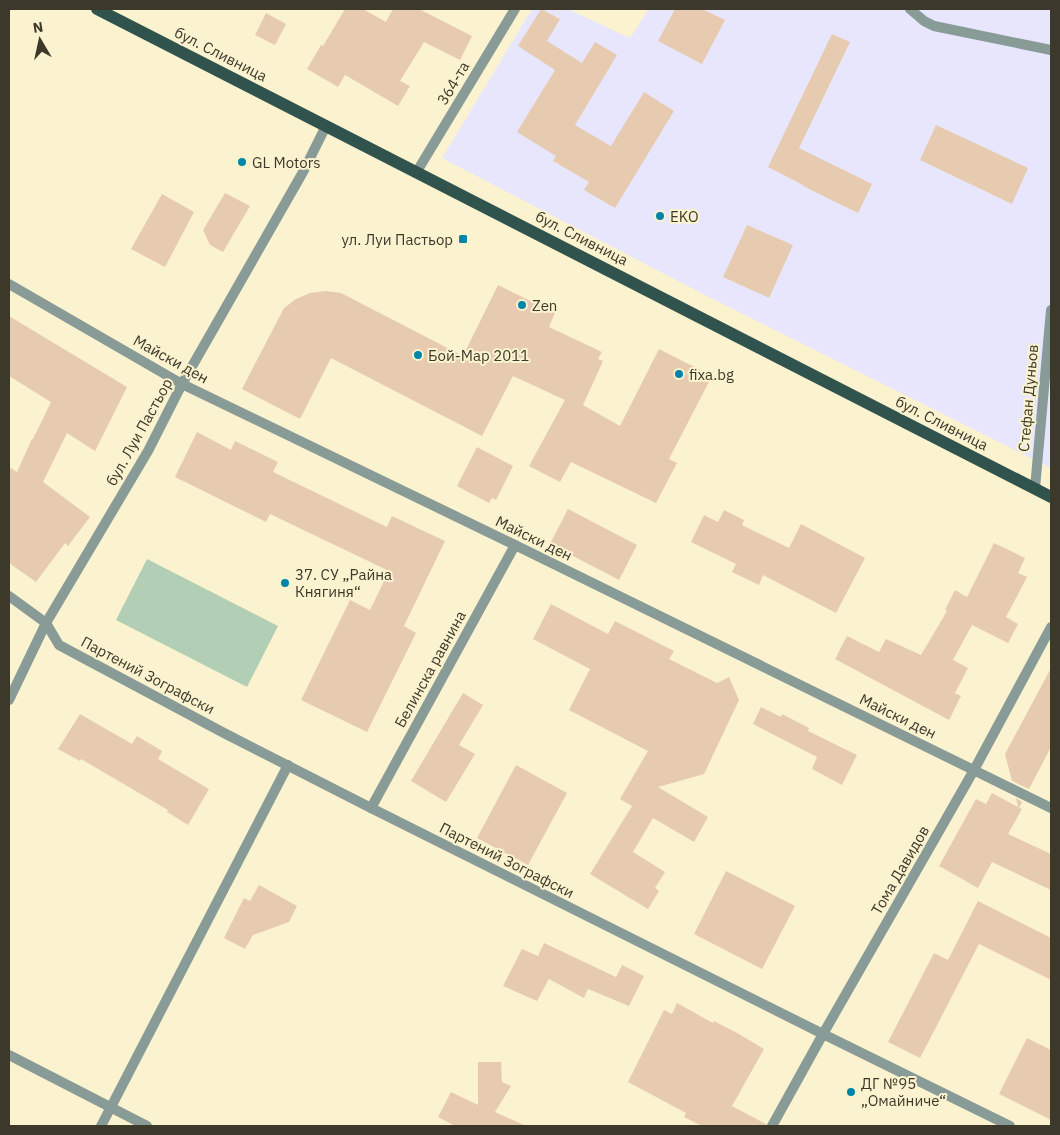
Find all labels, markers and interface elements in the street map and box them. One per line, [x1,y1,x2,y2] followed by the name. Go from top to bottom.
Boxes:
[15,15,65,65] north arrow
[32,17,44,37] text: N
[172,23,270,85] street label: бул. Сливница
[433,58,473,108] street label: 364-та
[252,153,320,172] place label: GL Motors
[236,156,248,168] marker: GL Motors
[533,207,631,269] street label: бул. Сливница
[670,207,699,226] place label: EKO
[654,210,666,222] marker: EKO
[342,230,453,249] place label: ул. Луи Пастьор
[457,233,469,245] marker: ул. Луи Пастьор
[532,296,557,315] place label: Zen
[516,299,528,311] marker: Zen
[130,331,212,387] street label: Майски ден
[1014,344,1042,452] street label: Стефан Дуньов
[428,346,529,365] place label: Бой-Мар 2011
[412,349,424,361] marker: Бой-Мар 2011
[689,365,734,384] place label: fixa.bg
[673,368,685,380] marker: fixa.bg
[102,375,176,489] street label: бул. Луи Пастьор
[893,392,991,454] street label: бул. Сливница
[492,511,576,565] street label: Майски ден
[295,565,392,601] place label: 37. СУ „Райна Княгиня“
[279,577,291,589] marker: 37. СУ „Райна Княгиня“
[390,607,470,731] street label: Белинска равнина
[78,632,218,718] street label: Партений Зографски
[856,689,940,743] street label: Майски ден
[437,818,577,902] street label: Партений Зографски
[867,822,933,918] street label: Тома Давидов
[861,1074,946,1110] place label: ДГ №95 „Омайниче“
[845,1086,857,1098] marker: ДГ №95 „Омайниче“

